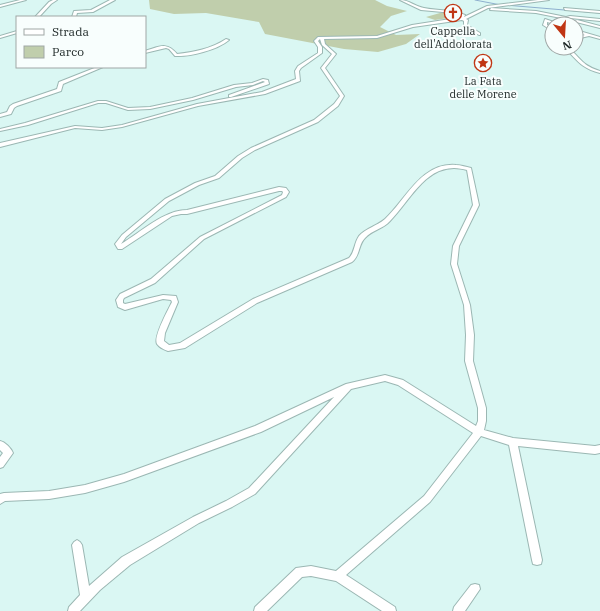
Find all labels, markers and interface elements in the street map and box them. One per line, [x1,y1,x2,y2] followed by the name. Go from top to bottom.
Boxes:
[443,3,463,23] church icon: Cappella dell'Addolorata
[16,16,146,68] legend
[544,16,584,56] north arrow
[52,24,89,39] text: Strada
[414,24,492,51] place label: Cappella dell'Addolorata
[561,38,573,54] text: N
[52,44,84,59] text: Parco
[473,53,493,73] place icon: La Fata delle Morene
[449,74,517,101] place label: La Fata delle Morene

